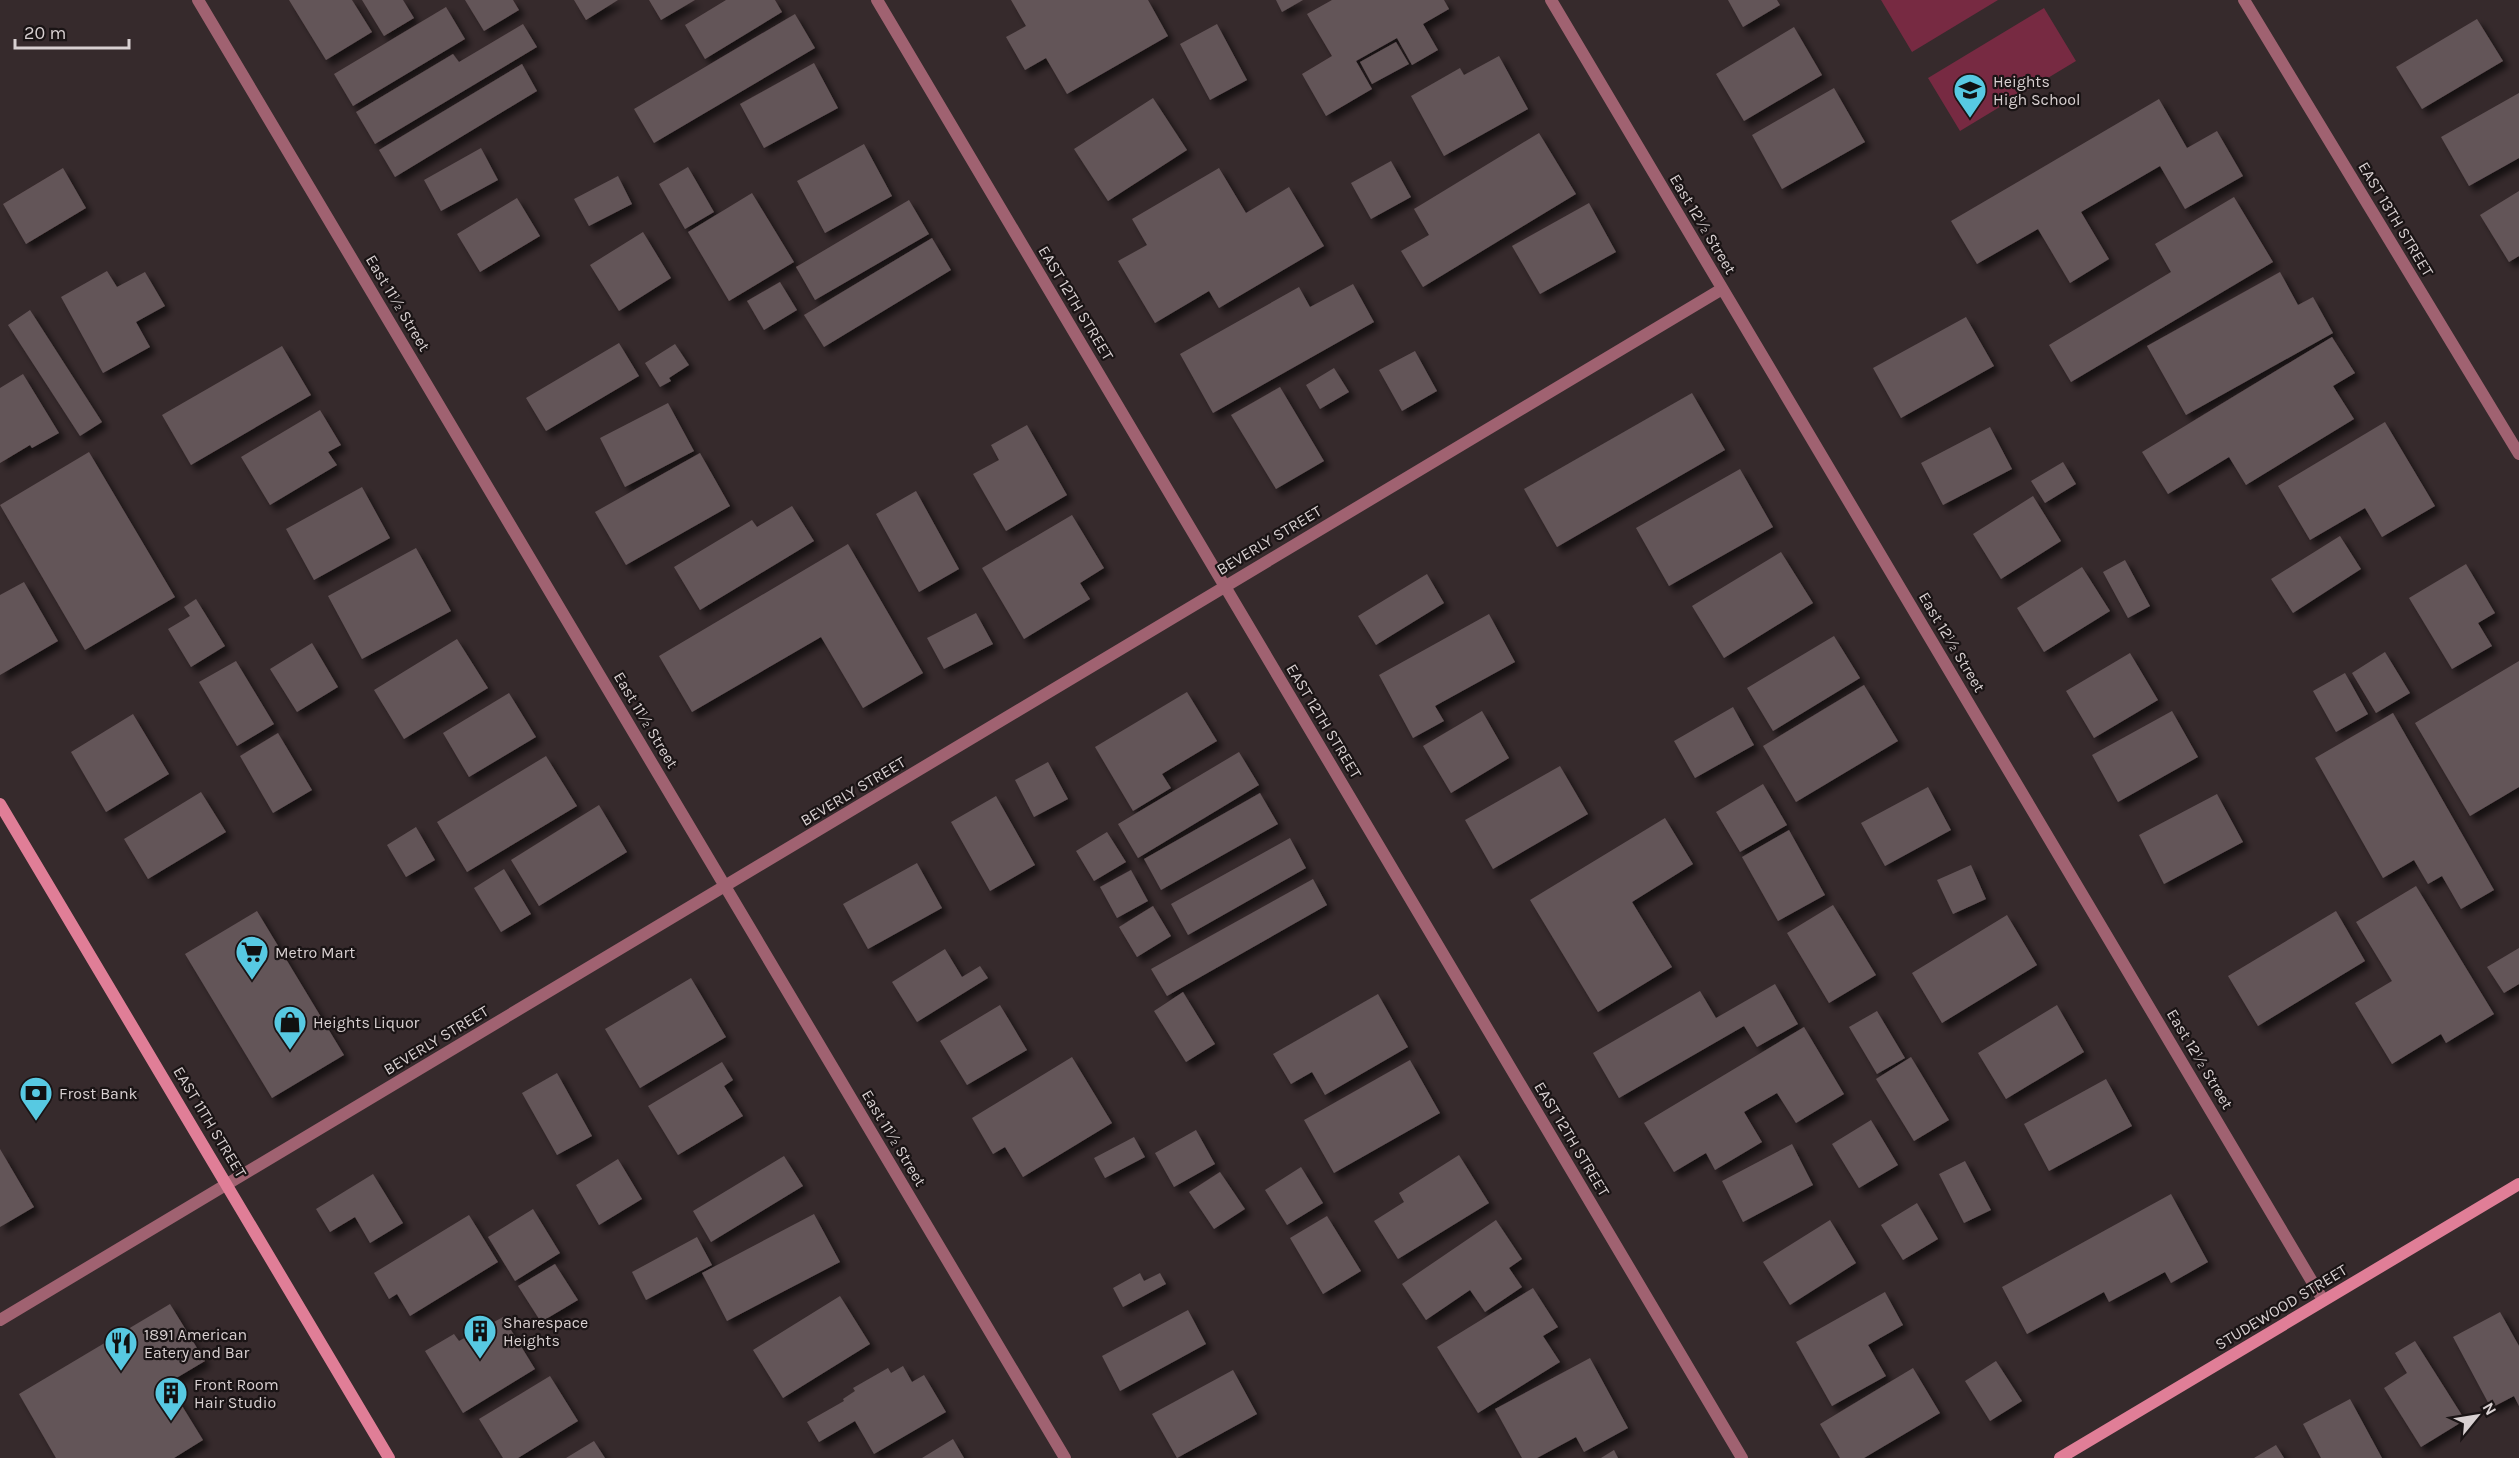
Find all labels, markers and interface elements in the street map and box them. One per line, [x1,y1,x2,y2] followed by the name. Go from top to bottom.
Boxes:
[15,12,129,50] scale bar
[24,22,66,44] text: 20 m
[1952,72,1988,119] school or university icon: Heights High School
[1993,72,2081,109] place label: Heights High School
[2354,158,2438,280] street label: EAST 13TH STREET
[1666,171,1740,277] street label: East 12½ Street
[1034,242,1118,364] street label: EAST 12TH STREET
[362,251,434,355] street label: East 11½ Street
[1213,501,1325,579] street label: BEVERLY STREET
[1915,589,1989,695] street label: East 12½ Street
[1282,660,1366,782] street label: EAST 12TH STREET
[610,668,682,772] street label: East 11½ Street
[797,752,909,830] street label: BEVERLY STREET
[234,934,270,981] supermarket icon: Metro Mart
[275,943,355,962] place label: Metro Mart
[380,1001,492,1079] street label: BEVERLY STREET
[272,1004,308,1051] shop icon: Heights Liquor
[2163,1006,2237,1112] street label: East 12½ Street
[313,1013,420,1032] place label: Heights Liquor
[169,1063,251,1181] street label: EAST 11TH STREET
[18,1075,54,1122] bank icon: Frost Bank
[1530,1078,1614,1200] street label: EAST 12TH STREET
[59,1084,138,1103] place label: Frost Bank
[858,1086,930,1190] street label: East 11½ Street
[2212,1260,2350,1354] street label: STUDEWOOD STREET
[462,1313,498,1360] building icon: Sharespace Heights
[503,1313,588,1350] place label: Sharespace Heights
[103,1325,139,1372] restaurant icon: 1891 American Eatery and Bar
[144,1325,250,1362] place label: 1891 American Eatery and Bar
[153,1375,189,1422] building icon: Front Room Hair Studio
[194,1375,279,1412] place label: Front Room Hair Studio
[2447,1386,2507,1446] north arrow
[2478,1399,2501,1418] text: N

